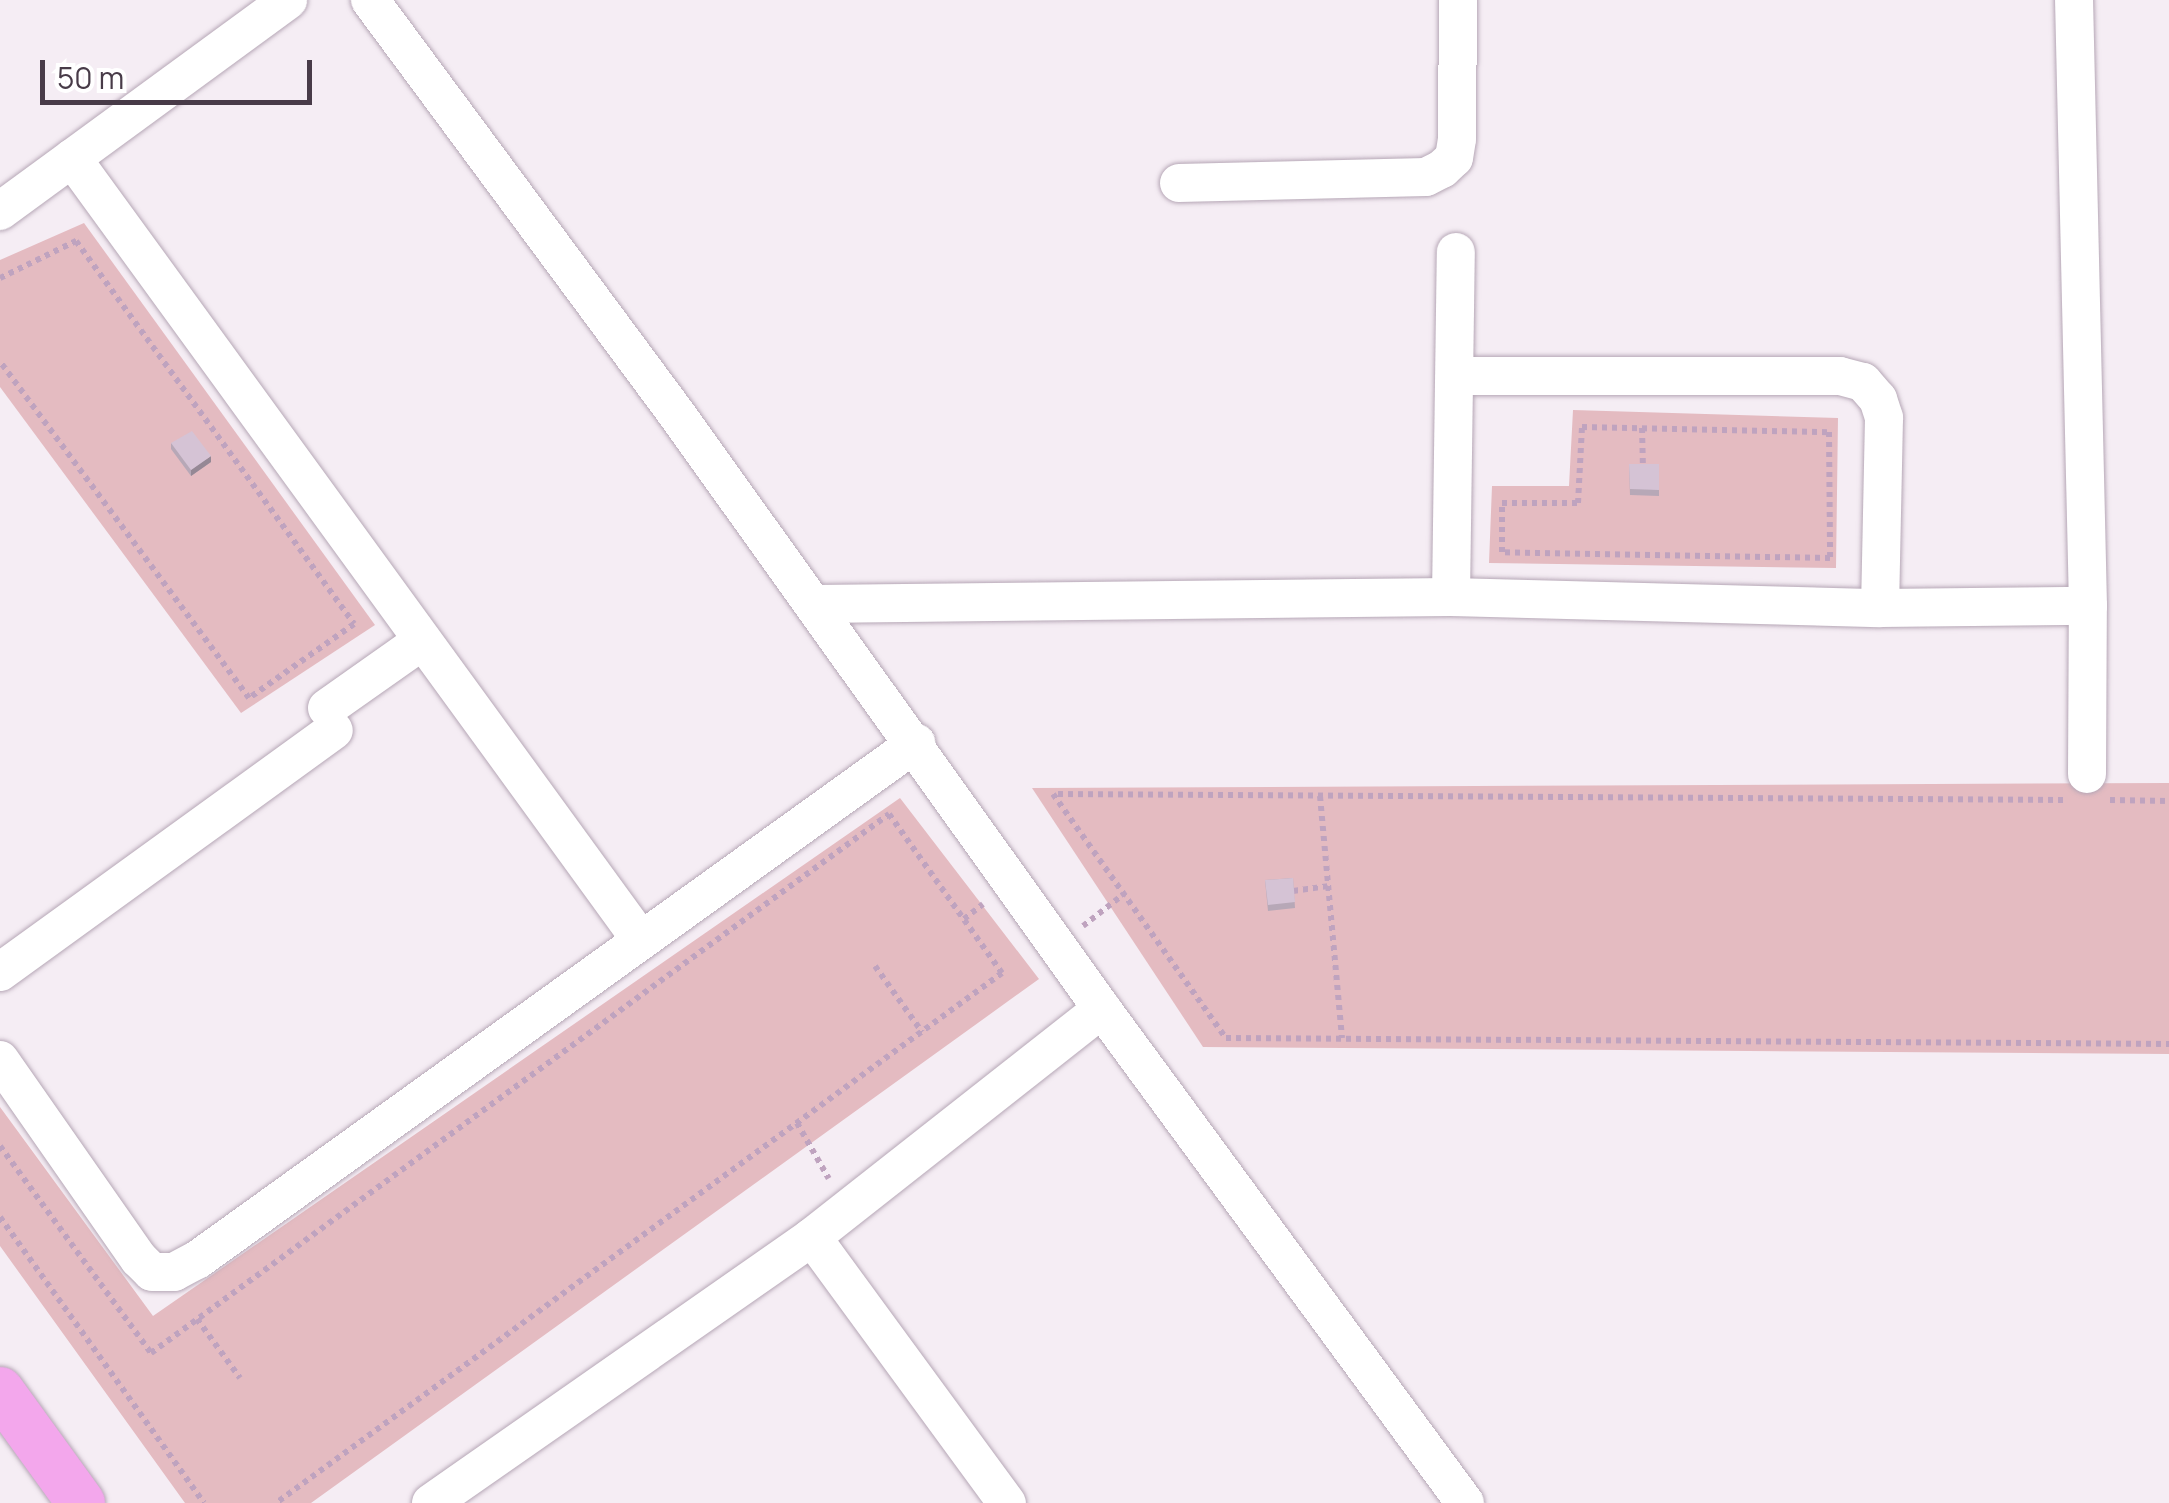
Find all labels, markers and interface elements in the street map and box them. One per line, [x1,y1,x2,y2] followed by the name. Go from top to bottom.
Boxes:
[45,40,318,102] scale bar
[57,57,124,98] text: 50 m

